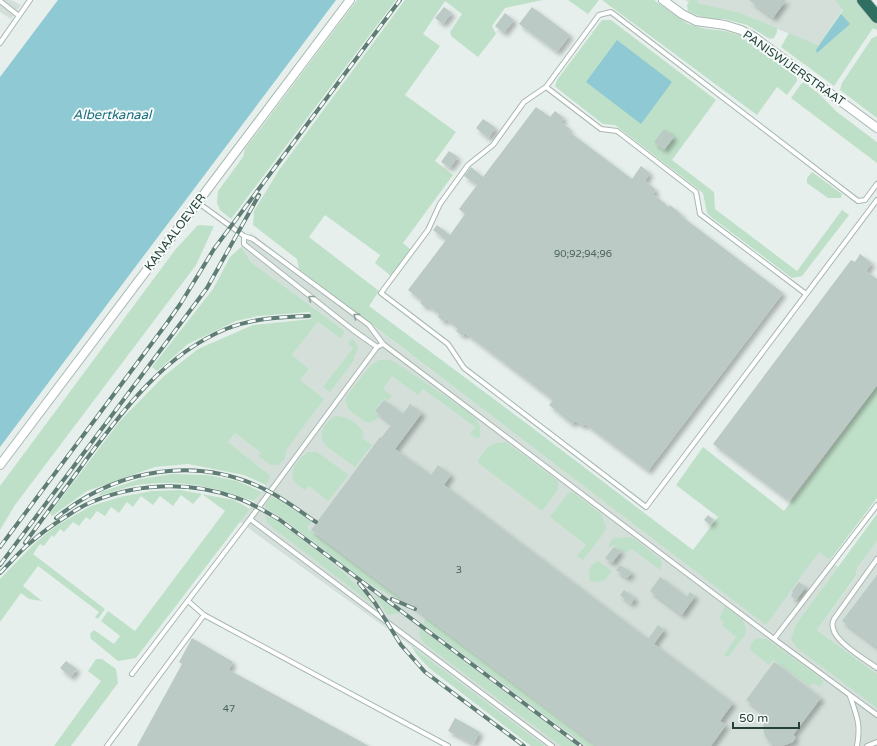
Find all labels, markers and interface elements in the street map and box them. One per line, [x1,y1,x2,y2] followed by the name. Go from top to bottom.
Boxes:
[740,27,848,109] street label: PANISWIJERSTRAAT
[73,107,153,123] water label: Albertkanaal
[141,191,209,273] street label: KANAALOEVER
[554,248,612,260] house number: 90;92;94;96
[309,295,316,302] one-way arrow
[354,314,361,321] one-way arrow
[456,564,462,576] house number: 3
[223,703,235,715] house number: 47
[733,704,799,730] scale bar
[739,711,768,725] text: 50 m

